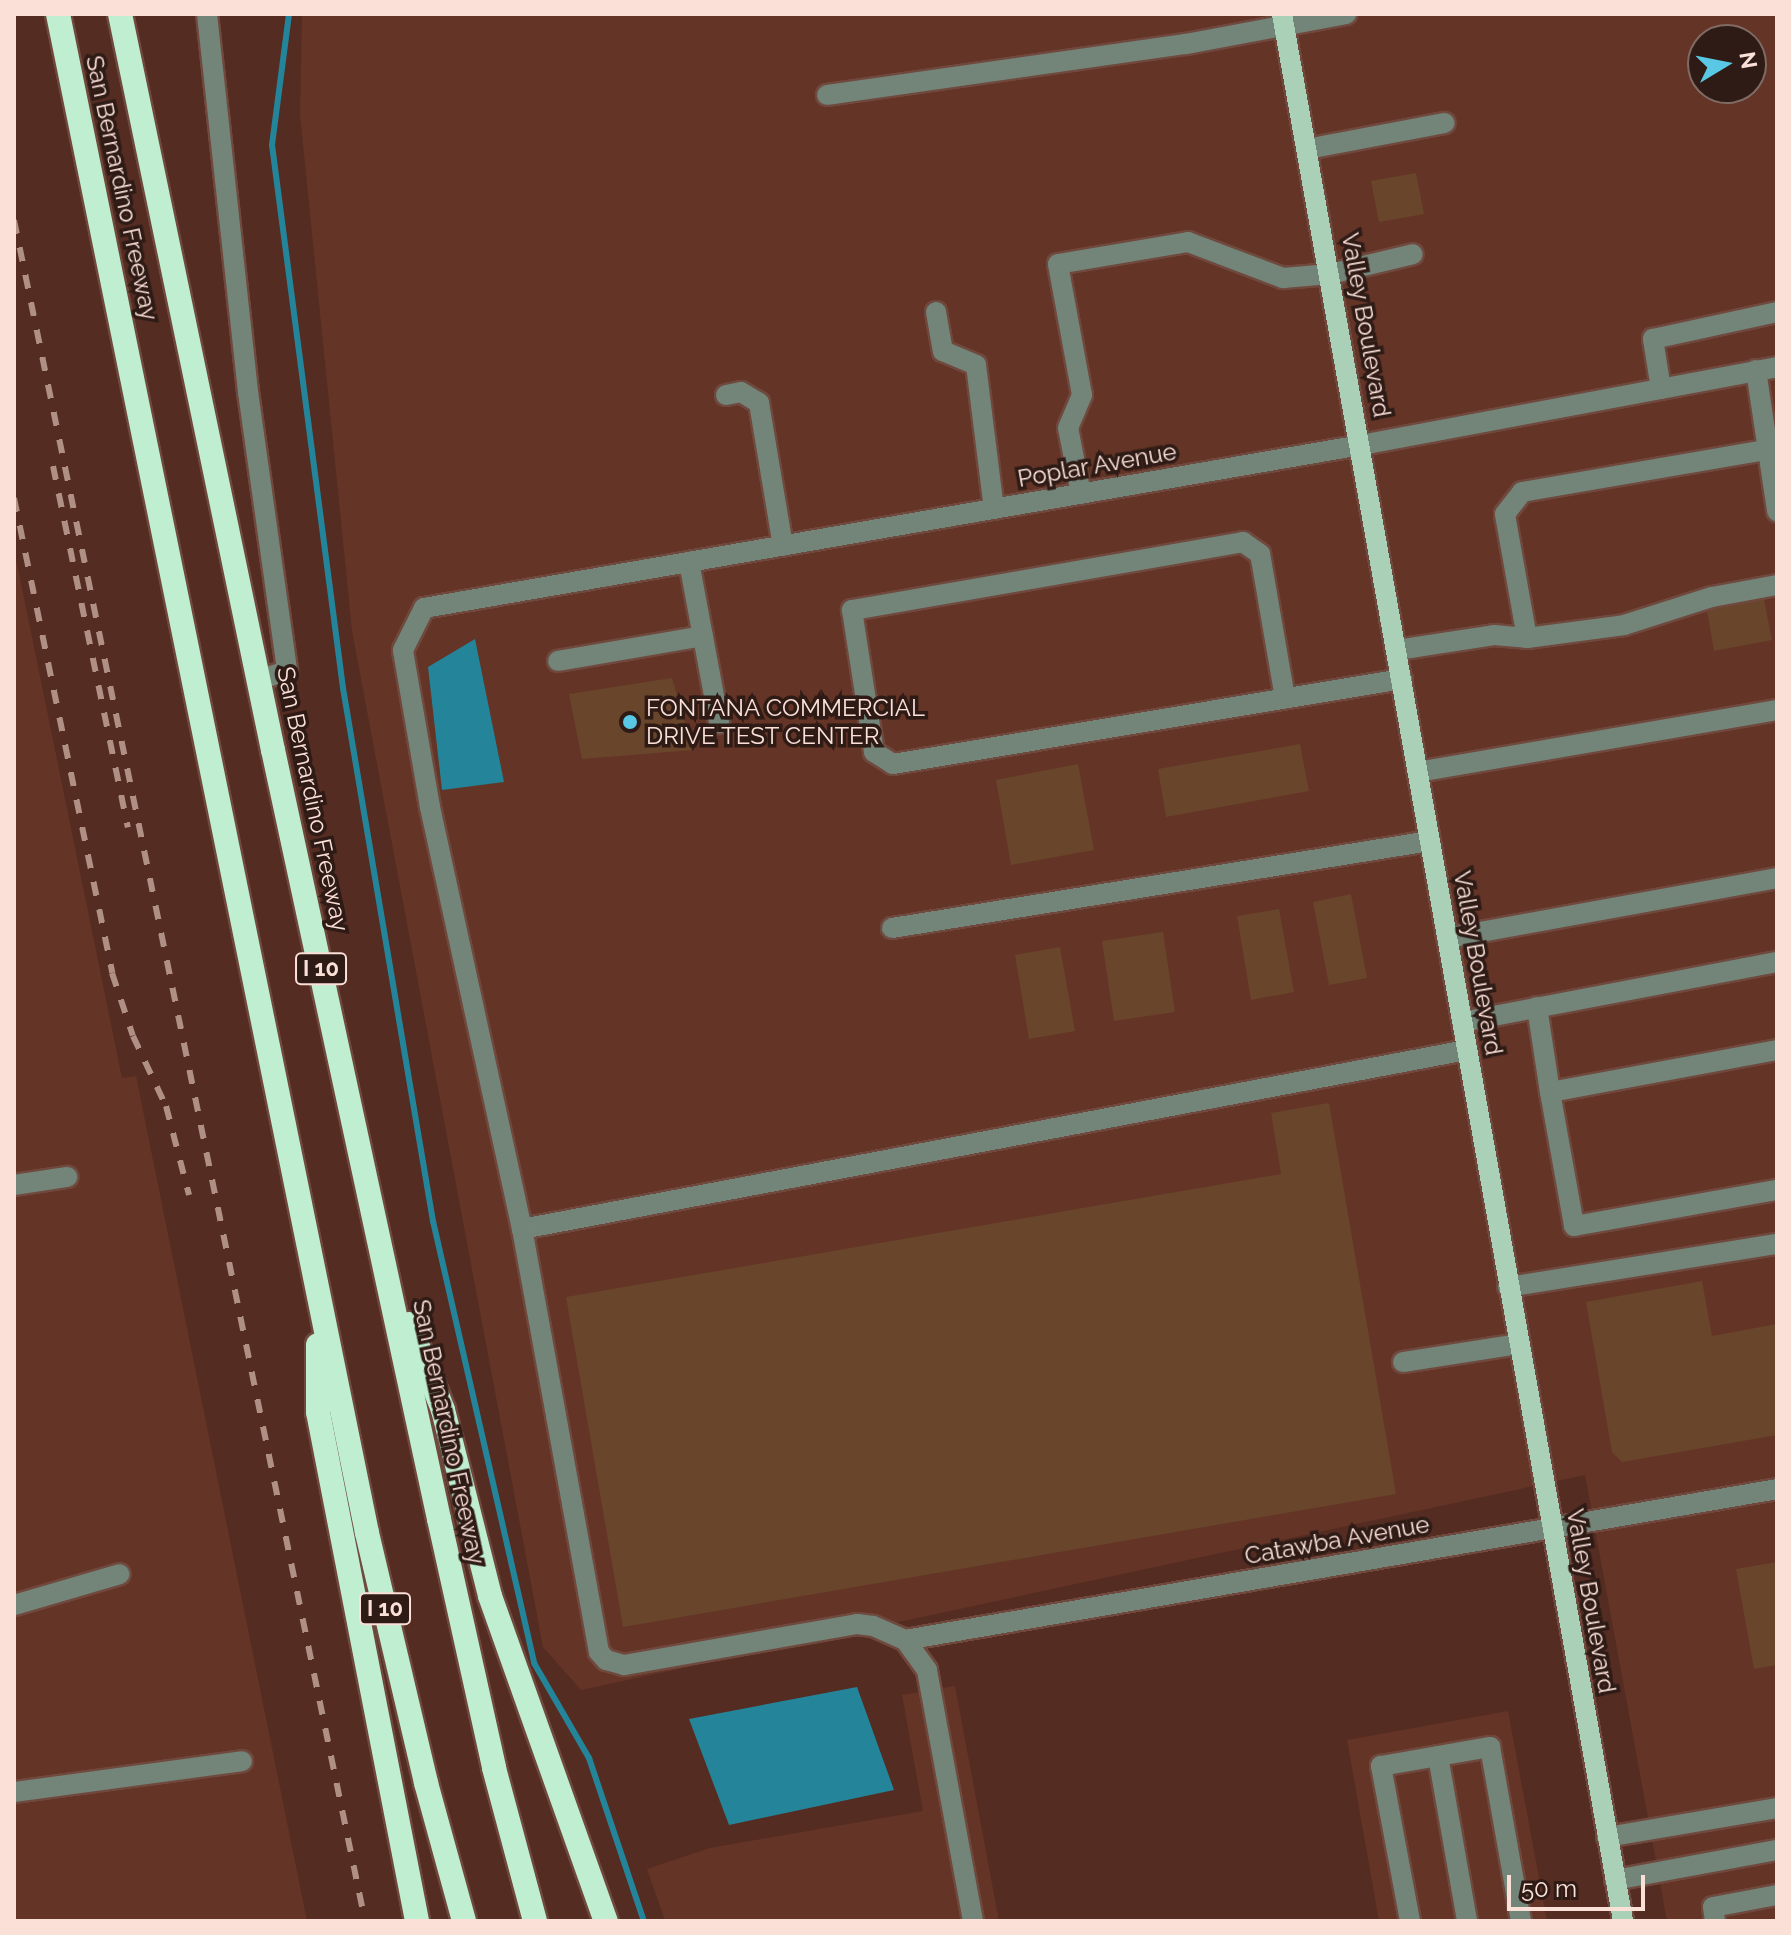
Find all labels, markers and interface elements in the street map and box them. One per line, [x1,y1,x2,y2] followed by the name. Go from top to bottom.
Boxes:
[1687,24,1767,104] north arrow
[1734,50,1763,71] text: N
[80,53,164,323] street label: San Bernardino Freeway
[1336,230,1396,420] street label: Valley Boulevard
[1015,437,1179,493] street label: Poplar Avenue
[271,664,355,934] street label: San Bernardino Freeway
[646,694,926,750] place label: FONTANA COMMERCIAL DRIVE TEST CENTER
[621,713,639,731] marker: FONTANA COMMERCIAL DRIVE TEST CENTER
[1448,868,1508,1058] street label: Valley Boulevard
[295,951,347,987] road number: I 10
[407,1297,491,1567] street label: San Bernardino Freeway
[1561,1506,1621,1696] street label: Valley Boulevard
[1242,1510,1432,1570] street label: Catawba Avenue
[359,1591,411,1627] road number: I 10
[1511,1859,1649,1909] scale bar
[1521,1874,1577,1903] text: 50 m

